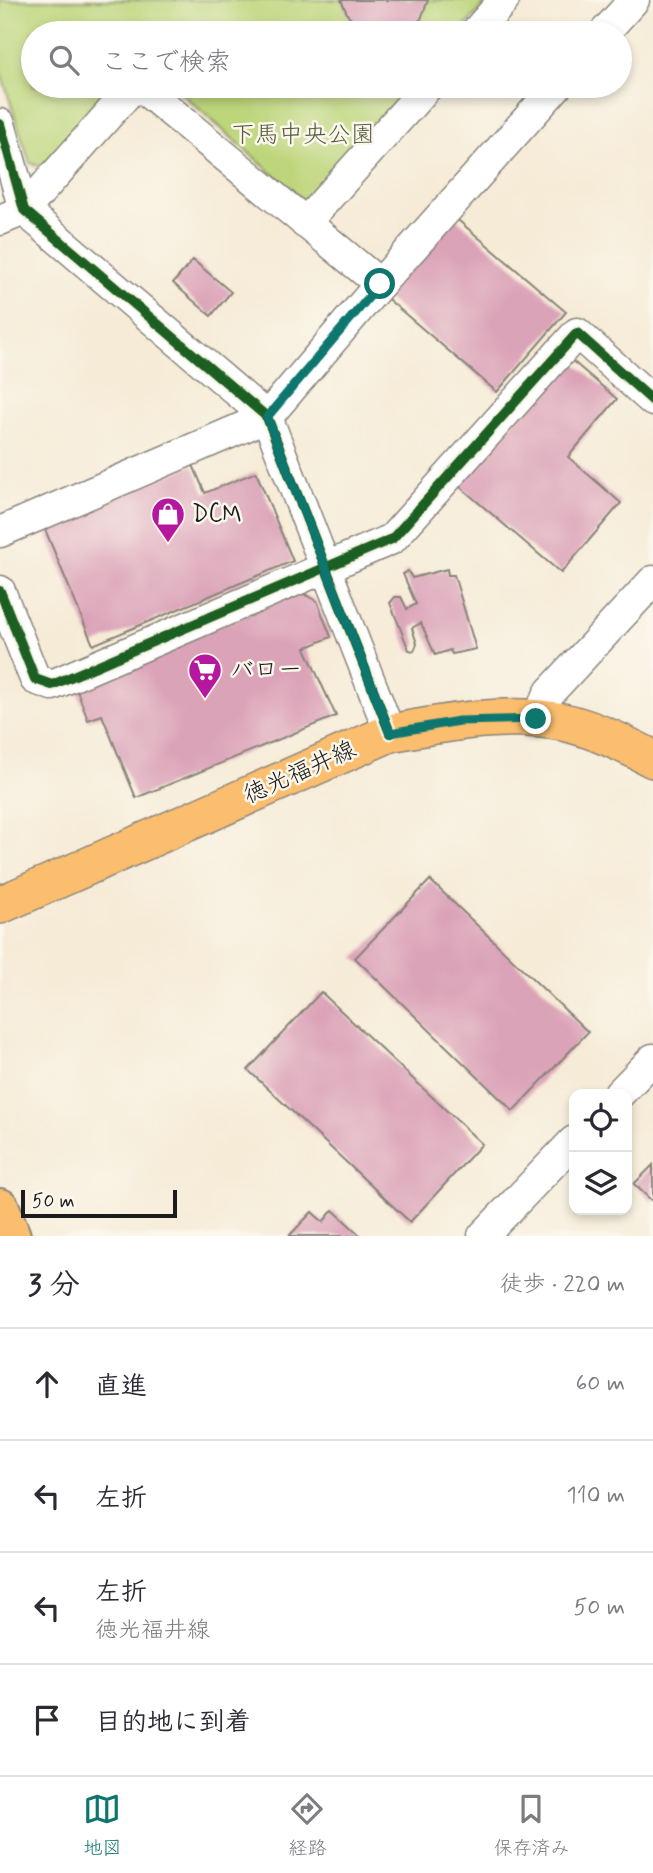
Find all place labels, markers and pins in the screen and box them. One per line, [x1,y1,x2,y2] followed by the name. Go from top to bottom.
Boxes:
[149,495,187,544] shop icon: DCM
[192,499,242,530] place label: DCM
[186,651,224,700] supermarket icon: バロー
[230,655,302,686] place label: バロー

